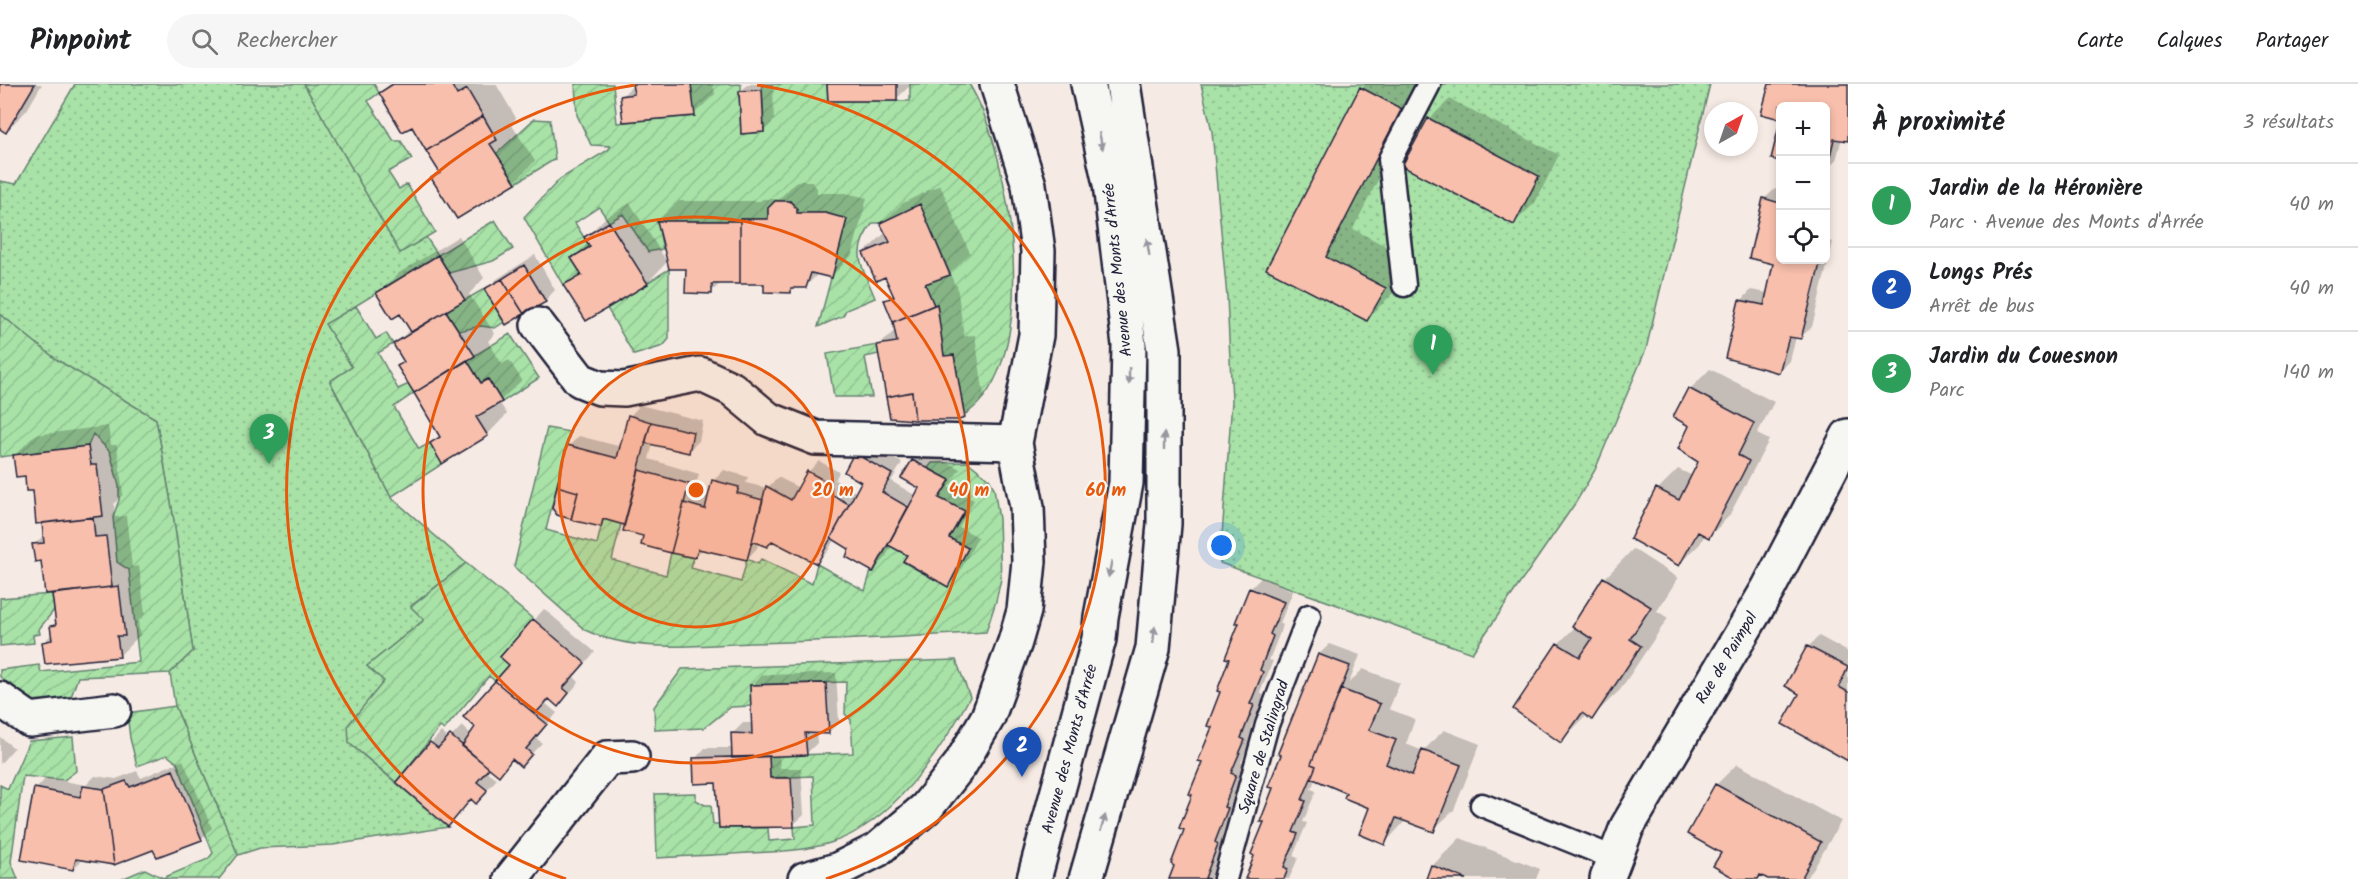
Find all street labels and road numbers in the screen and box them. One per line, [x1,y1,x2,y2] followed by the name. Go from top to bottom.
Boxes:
[1096,182,1140,358] street label: Avenue des Monts d'Arrée
[1690,607,1764,709] street label: Rue de Paimpol
[1035,661,1105,837] street label: Avenue des Monts d'Arrée
[1232,676,1297,817] street label: Square de Stalingrad

